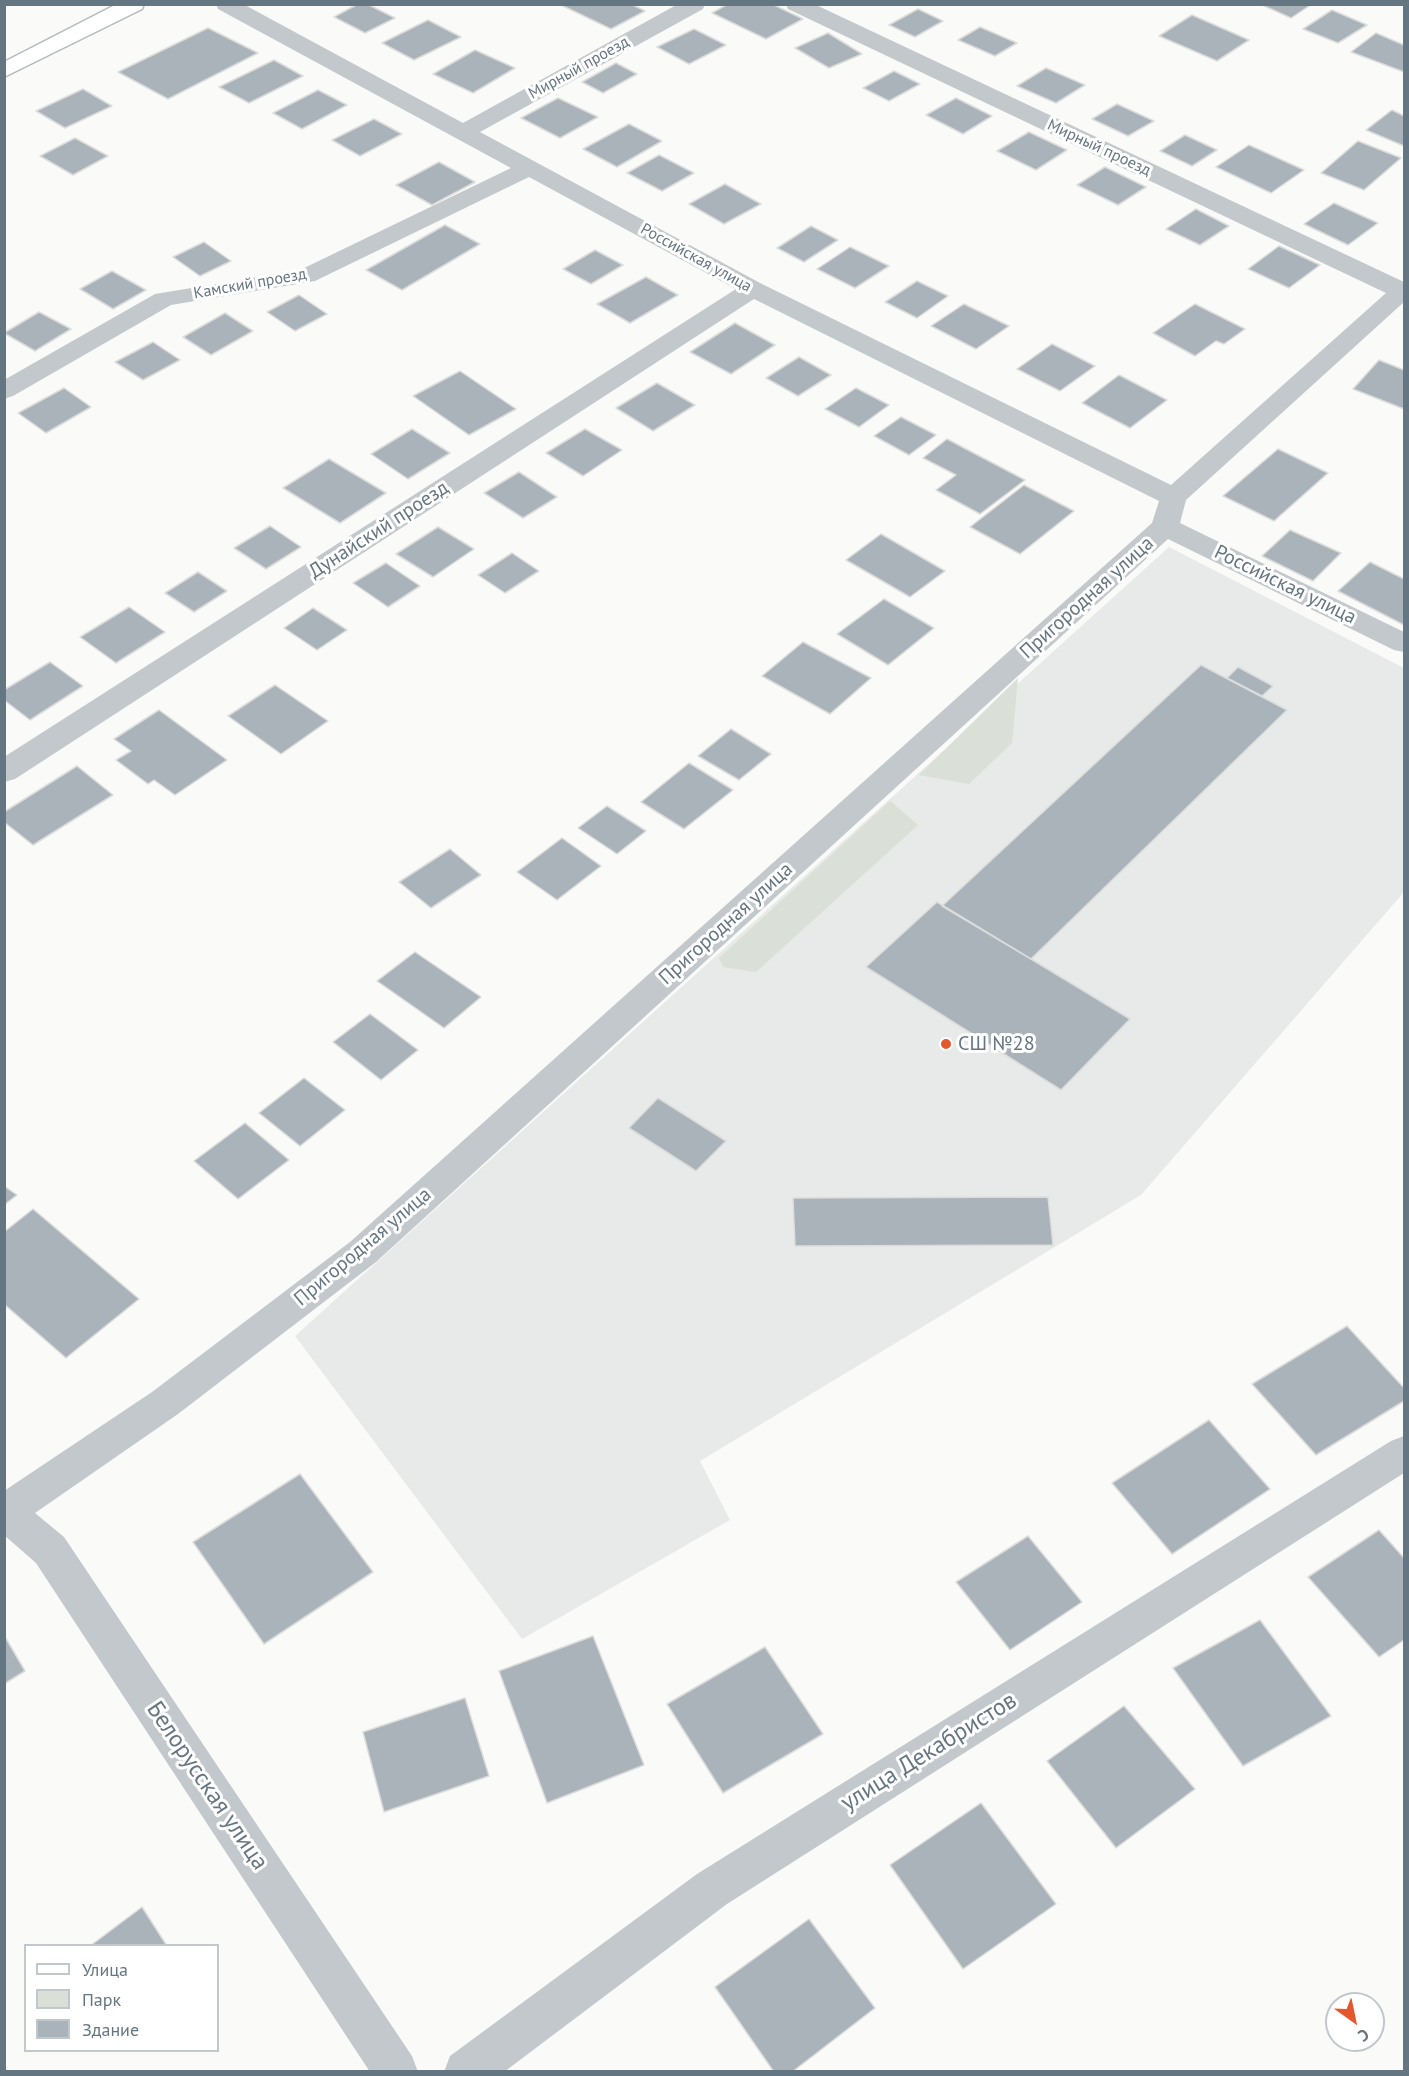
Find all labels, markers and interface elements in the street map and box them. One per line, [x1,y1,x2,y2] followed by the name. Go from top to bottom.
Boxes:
[525,32,633,104] street label: Мирный проезд
[1044,116,1154,180] street label: Мирный проезд
[637,220,755,296] street label: Российская улица
[192,265,308,303] street label: Камский проезд
[305,476,453,584] street label: Дунайский проезд
[1015,532,1159,664] street label: Пригородная улица
[1210,540,1360,630] street label: Российская улица
[654,858,798,990] street label: Пригородная улица
[958,1032,1035,1056] place label: СШ №28
[939,1037,953,1051] marker: СШ №28
[290,1183,436,1311] street label: Пригородная улица
[836,1686,1022,1818] street label: улица Декабристов
[140,1696,274,1876] street label: Белорусская улица
[24,1944,219,2052] legend
[82,1958,128,1981] text: Улица
[82,1988,121,2011] text: Парк
[1325,1992,1385,2052] north arrow
[82,2018,139,2041] text: Здание
[1355,2025,1373,2046] text: С

